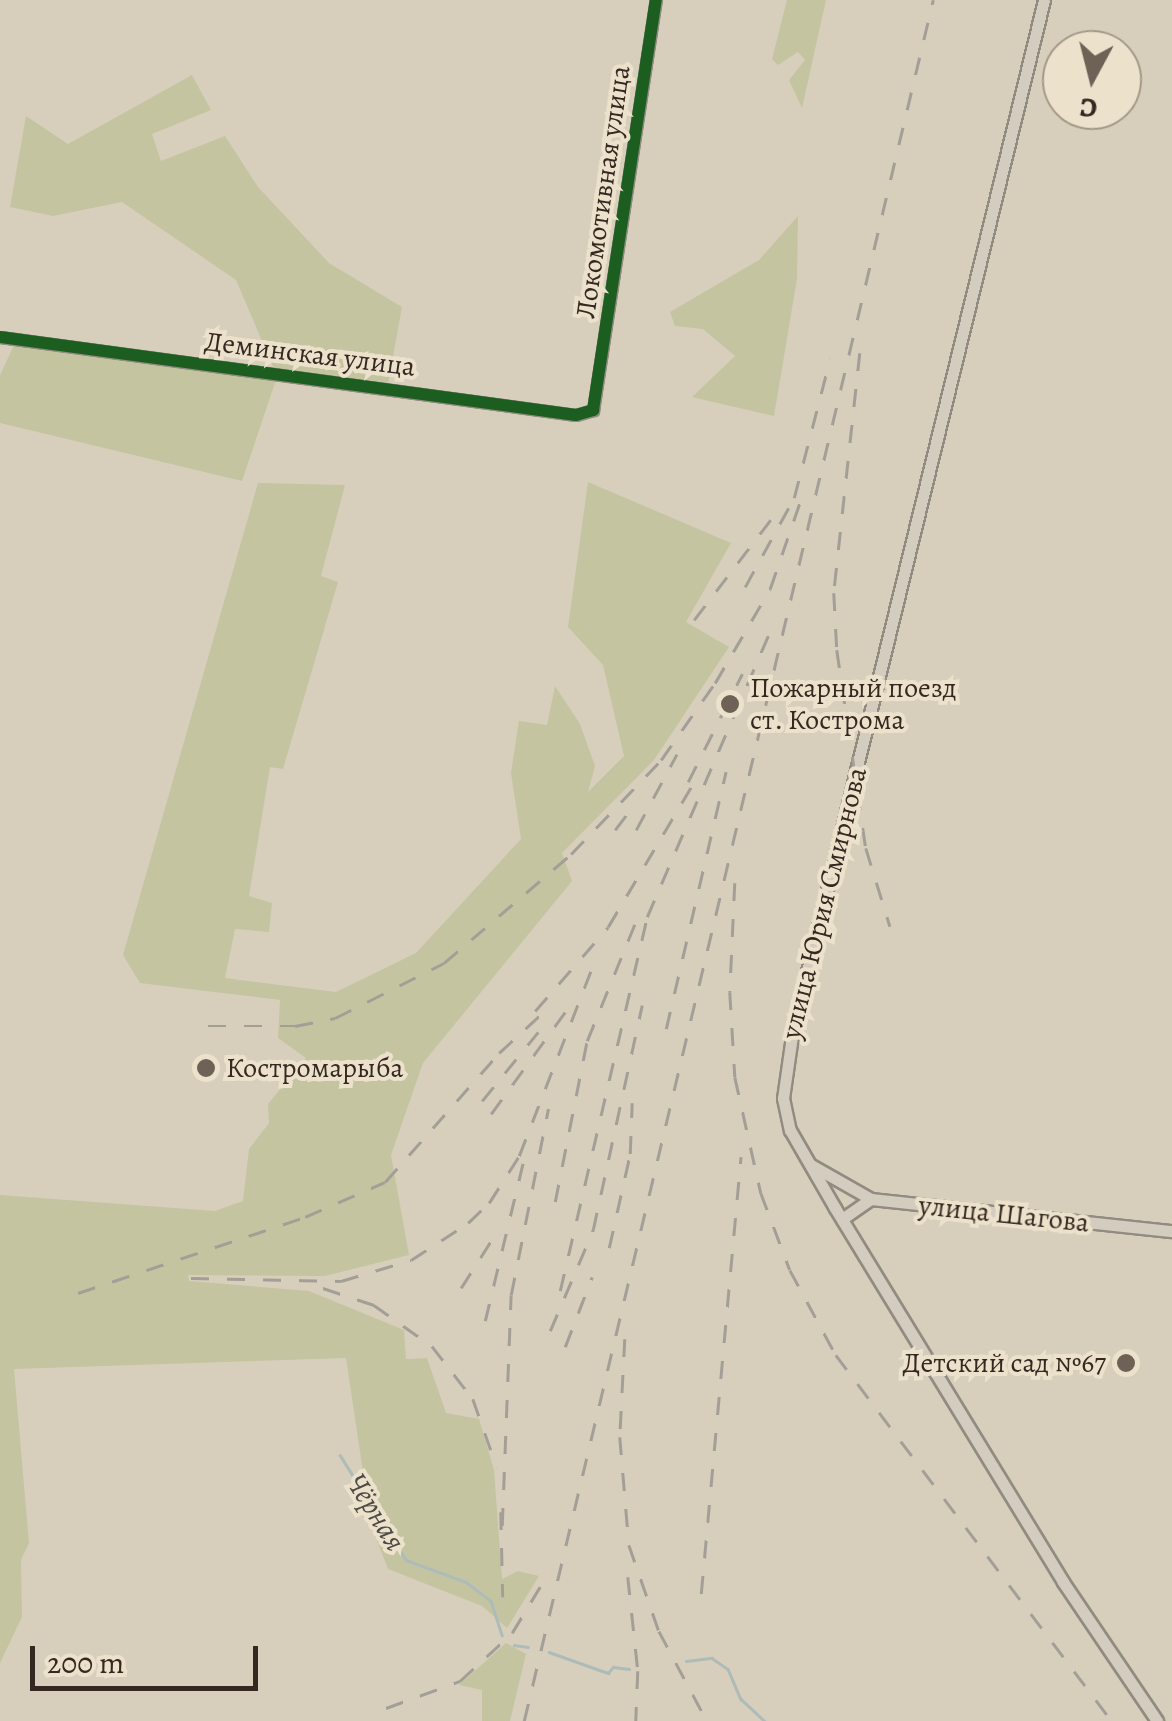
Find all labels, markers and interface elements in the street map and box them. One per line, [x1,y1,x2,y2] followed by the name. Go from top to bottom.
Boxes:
[1042,30,1142,130] north arrow
[569,64,637,320] street label: Локомотивная улица
[1078,88,1099,128] text: С
[203,324,417,384] street label: Деминская улица
[750,671,957,737] place label: Пожарный поезд ст. Кострома
[719,693,741,715] marker: Пожарный поезд ст. Кострома
[774,764,874,1042] street label: улица Юрия Смирнова
[226,1051,403,1085] place label: Костромарыба
[195,1057,217,1079] marker: Костромарыба
[917,1188,1091,1240] street label: улица Шагова
[902,1346,1106,1380] place label: Детский сад №67
[1115,1352,1137,1374] marker: Детский сад №67
[338,1467,414,1557] water label: Чёрная
[35,1626,262,1688] scale bar
[47,1643,124,1683] text: 200 m

